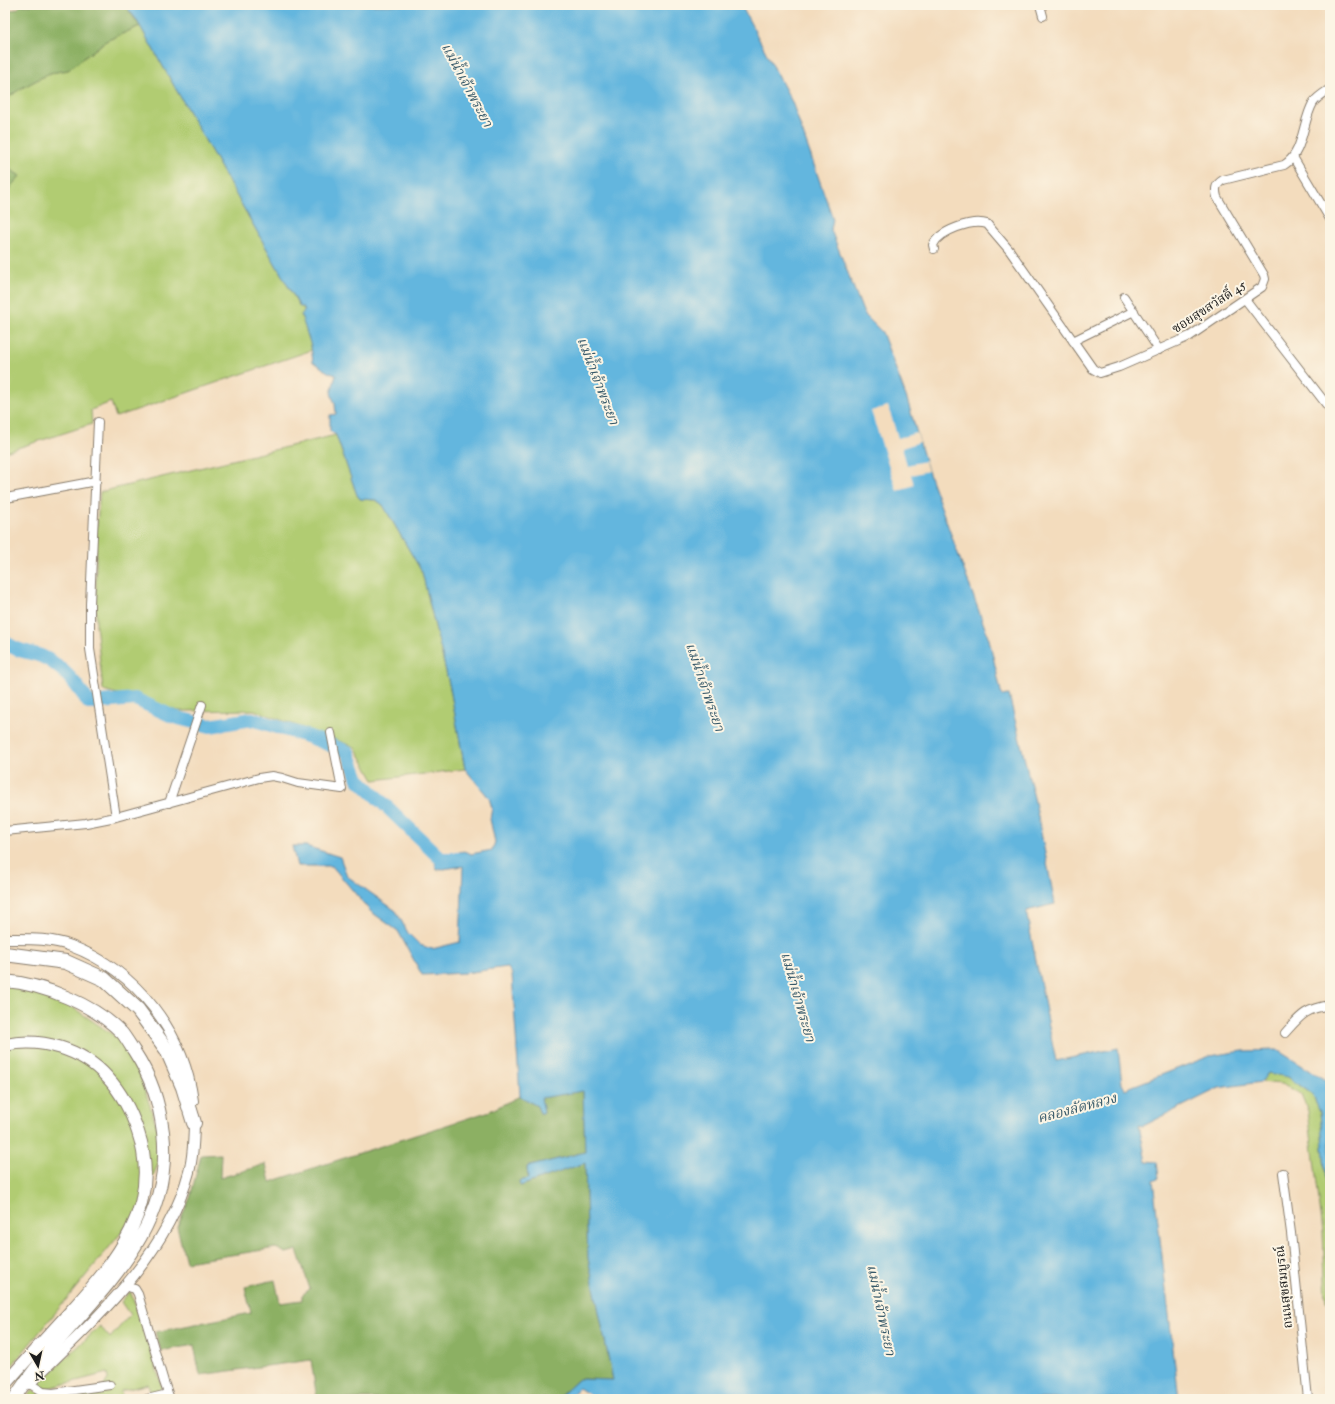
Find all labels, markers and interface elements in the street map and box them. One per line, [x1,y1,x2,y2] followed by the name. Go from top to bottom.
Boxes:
[438,39,499,131] water label: แม่น้ำเจ้าพระยา
[1168,276,1249,337] street label: ซอยสุขสวัสดิ์ 45
[573,334,625,428] water label: แม่น้ำเจ้าพระยา
[682,640,730,735] water label: แม่น้ำเจ้าพระยา
[777,950,821,1045] water label: แม่น้ำเจ้าพระยา
[1036,1089,1119,1127] water label: คลองลัดหลวง
[1272,1245,1296,1329] street label: ถนนสุขสมบูรณ์
[863,1263,901,1358] water label: แม่น้ำเจ้าพระยา
[18,1346,58,1386] north arrow
[32,1368,46,1383] text: N

